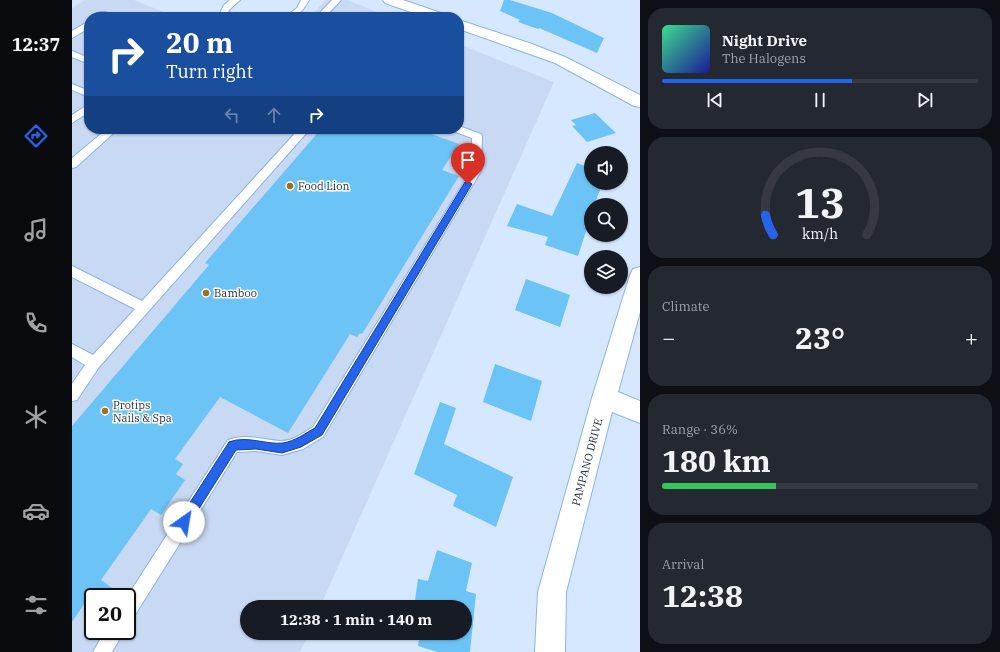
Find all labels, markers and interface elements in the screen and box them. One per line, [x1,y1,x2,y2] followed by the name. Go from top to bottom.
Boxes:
[166,24,233,61] text: 20 m
[100,28,152,80] icon: right
[722,31,807,50] text: Night Drive
[12,33,60,56] text: 12:37
[722,50,806,67] text: The Halogens
[166,60,253,83] text: Turn right
[704,89,726,111] icon: previous
[809,89,831,111] icon: pause
[914,89,936,111] icon: next
[221,104,243,126] icon: left
[263,104,285,126] icon: ahead
[305,104,327,126] icon: right
[22,122,50,150] icon: directions
[451,143,485,184] pin
[584,146,628,294] map controls
[584,146,628,190] button: sound
[457,149,479,171] icon: arrive
[795,175,845,229] text: 13
[298,179,350,193] place label: Food Lion
[285,181,295,191] marker: Food Lion
[584,198,628,242] button: search
[22,216,50,244] icon: music
[802,224,838,243] text: km/h
[584,250,628,294] button: layers
[214,286,257,300] place label: Bamboo
[201,288,211,298] marker: Bamboo
[662,298,709,315] text: Climate
[22,309,50,337] icon: phone
[795,318,845,357] text: 23°
[662,323,675,352] text: −
[965,323,978,352] text: +
[113,398,172,425] place label: Protips Nails & Spa
[22,403,50,431] icon: climate
[100,406,110,416] marker: Protips Nails & Spa
[569,417,605,507] street label: PAMPANO DRIVE
[662,421,738,438] text: Range · 36%
[662,441,771,480] text: 180 km
[22,497,50,525] icon: car
[163,501,205,543] position arrow
[662,556,704,573] text: Arrival
[662,576,743,615] text: 12:38
[84,588,136,640] speed limit sign: 20
[22,591,50,619] icon: filters
[280,610,432,629] text: 12:38 · 1 min · 140 m

